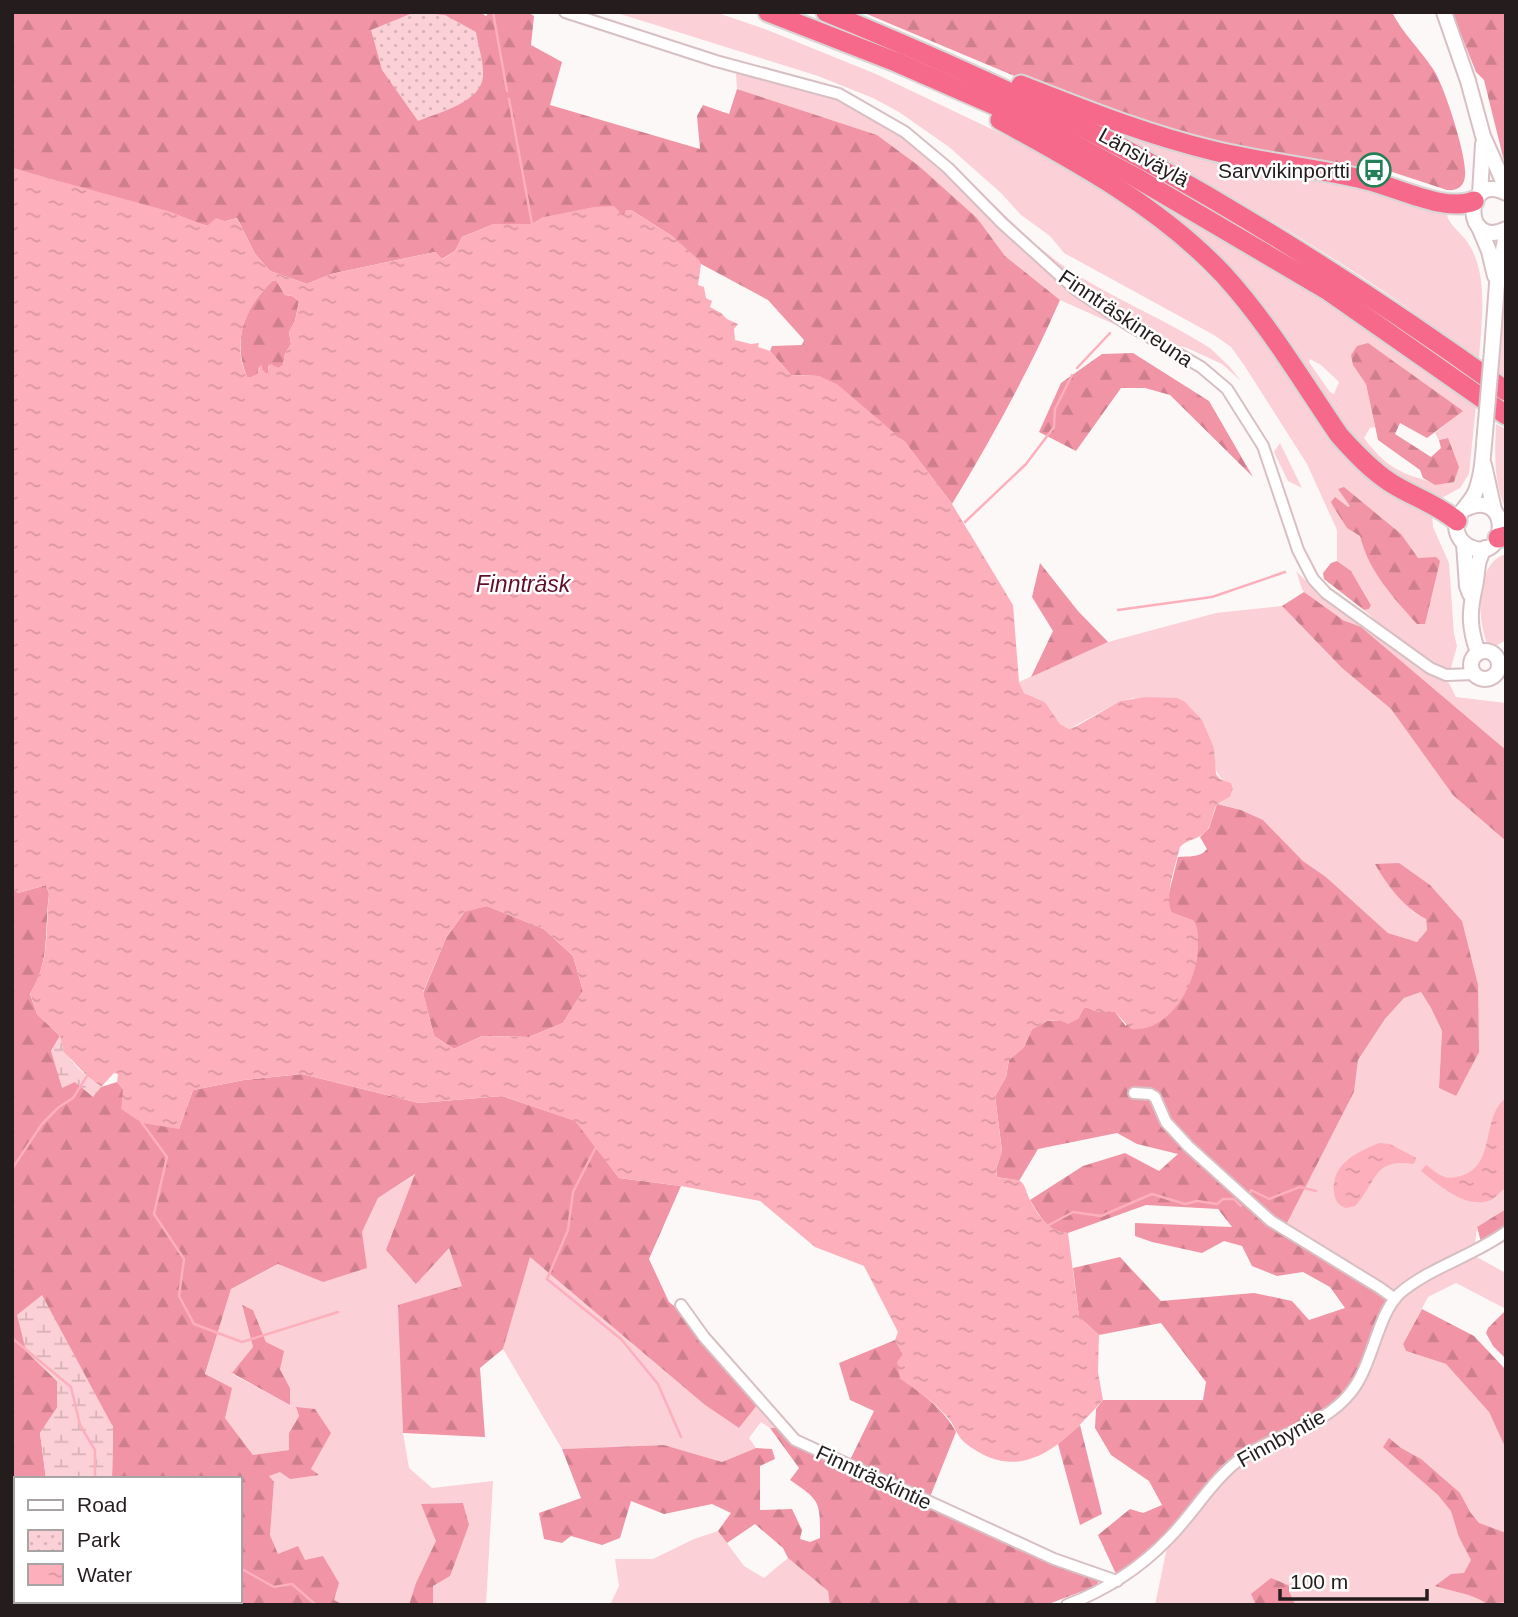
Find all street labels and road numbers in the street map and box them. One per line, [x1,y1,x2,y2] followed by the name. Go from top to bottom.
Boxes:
[1095,123,1193,191] street label: Länsiväylä
[1055,265,1198,371] street label: Finnträskinreuna
[1233,1404,1329,1472] street label: Finnbyntie
[813,1440,935,1514] street label: Finnträskintie

